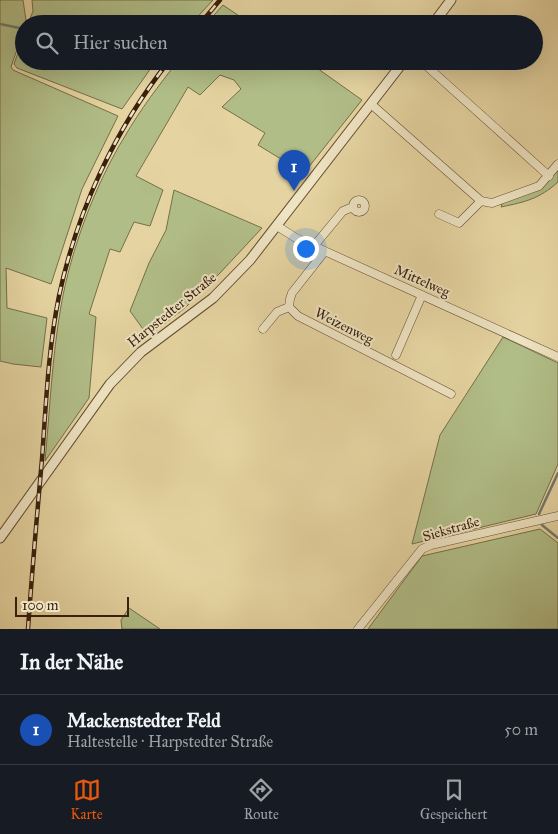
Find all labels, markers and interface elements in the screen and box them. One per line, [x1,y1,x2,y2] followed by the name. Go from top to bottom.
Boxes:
[15,15,543,70] search box
[33,29,61,57] icon: search
[73,31,167,54] text: Hier suchen
[278,150,310,191] pin: 1
[293,236,319,262] your location
[392,261,453,301] street label: Mittelweg
[124,269,220,351] street label: Harpstedter Straße
[312,304,377,348] street label: Weizenweg
[421,513,482,545] street label: Siekstraße
[15,594,129,617] scale bar
[22,597,59,614] text: 100 m
[20,649,123,675] text: In der Nähe
[67,709,221,732] text: Mackenstedter Feld
[33,720,39,739] text: 1
[504,720,538,739] text: 50 m
[67,732,273,751] text: Haltestelle · Harpstedter Straße
[71,776,102,823] tab: Karte
[244,776,279,823] tab: Route
[420,776,487,823] tab: Gespeichert

